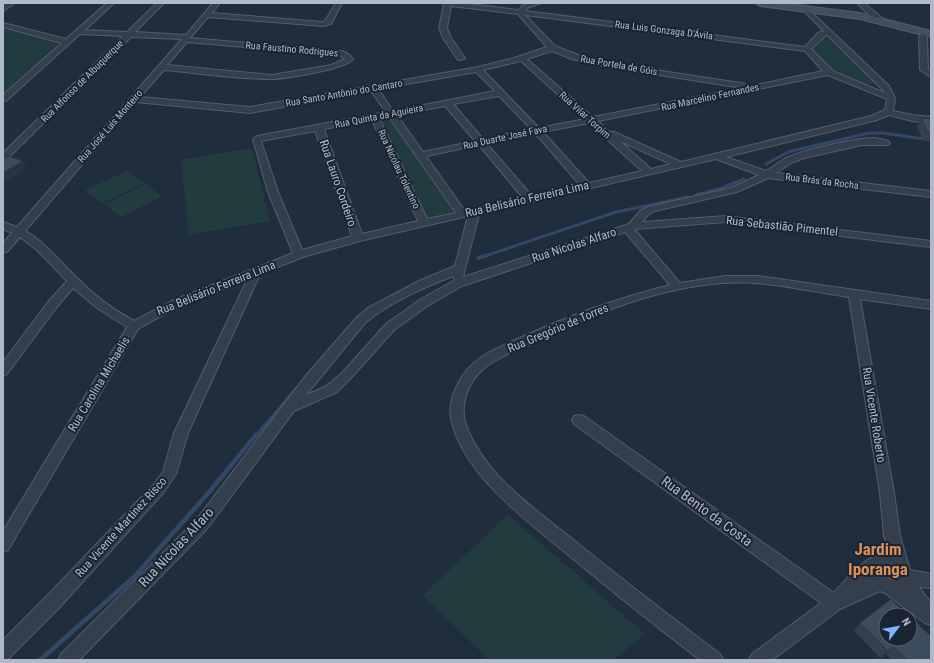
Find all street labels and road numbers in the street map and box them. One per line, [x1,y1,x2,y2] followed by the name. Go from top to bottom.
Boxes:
[614,18,714,42] street label: Rua Luis Gonzaga D'Ávila
[39,37,126,124] street label: Rua Alfonso de Albuquerque
[245,39,339,59] street label: Rua Faustino Rodrigues
[580,53,659,77] street label: Rua Portela de Góis
[285,77,403,109] street label: Rua Santo Antônio do Cantaro
[660,81,760,113] street label: Rua Marcelino Fernandes
[76,87,144,165] street label: Rua José Luis Monteiro
[557,89,613,141] street label: Rua Vilar Torpim
[334,102,424,130] street label: Rua Quinta da Aguieira
[462,123,548,151] street label: Rua Duarte José Fava
[376,128,422,210] street label: Rua Nicolau Tolentino
[317,138,359,228] street label: Rua Lauro Cordeiro
[785,171,859,191] street label: Rua Brás da Rocha
[464,178,591,220] street label: Rua Belisário Ferreira Lima
[725,213,839,239] street label: Rua Sebastião Pimentel
[530,225,618,265] street label: Rua Nicolas Alfaro
[155,258,278,318] street label: Rua Belisário Ferreira Lima
[505,300,611,356] street label: Rua Gregório de Torres
[65,334,133,434] street label: Rua Carolina Michaelis
[860,366,888,464] street label: Rua Vicente Roberto
[658,473,756,549] street label: Rua Bento da Costa
[72,474,170,580] street label: Rua Vicente Martinez Risco
[135,504,217,590] street label: Rua Nicolas Alfaro

